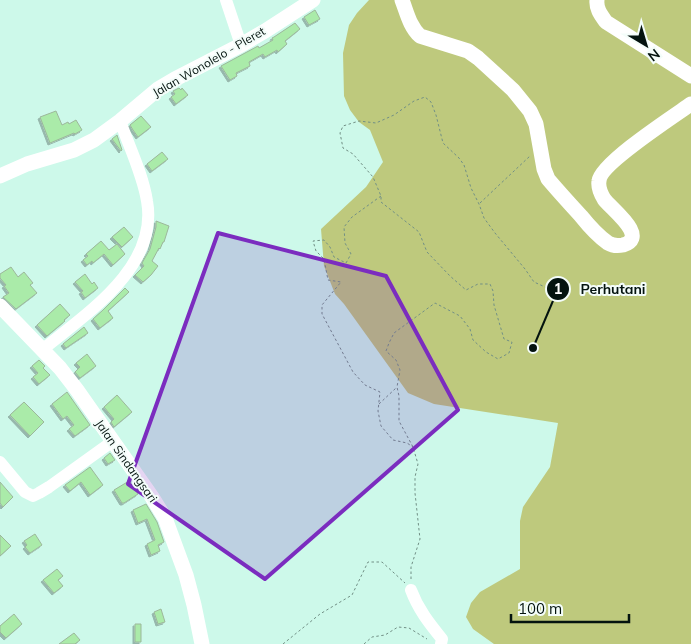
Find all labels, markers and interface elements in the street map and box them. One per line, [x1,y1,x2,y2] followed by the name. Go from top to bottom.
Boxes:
[621,20,671,70] north arrow
[150,23,268,100] street label: Jalan Wonolelo - Pleret
[644,45,664,66] text: N
[545,274,656,303] callout: Perhutani
[553,279,563,298] text: 1
[580,280,646,298] text: Perhutani
[92,416,161,505] street label: Jalan Sindangsari
[511,592,628,624] scale bar
[518,599,562,618] text: 100 m

